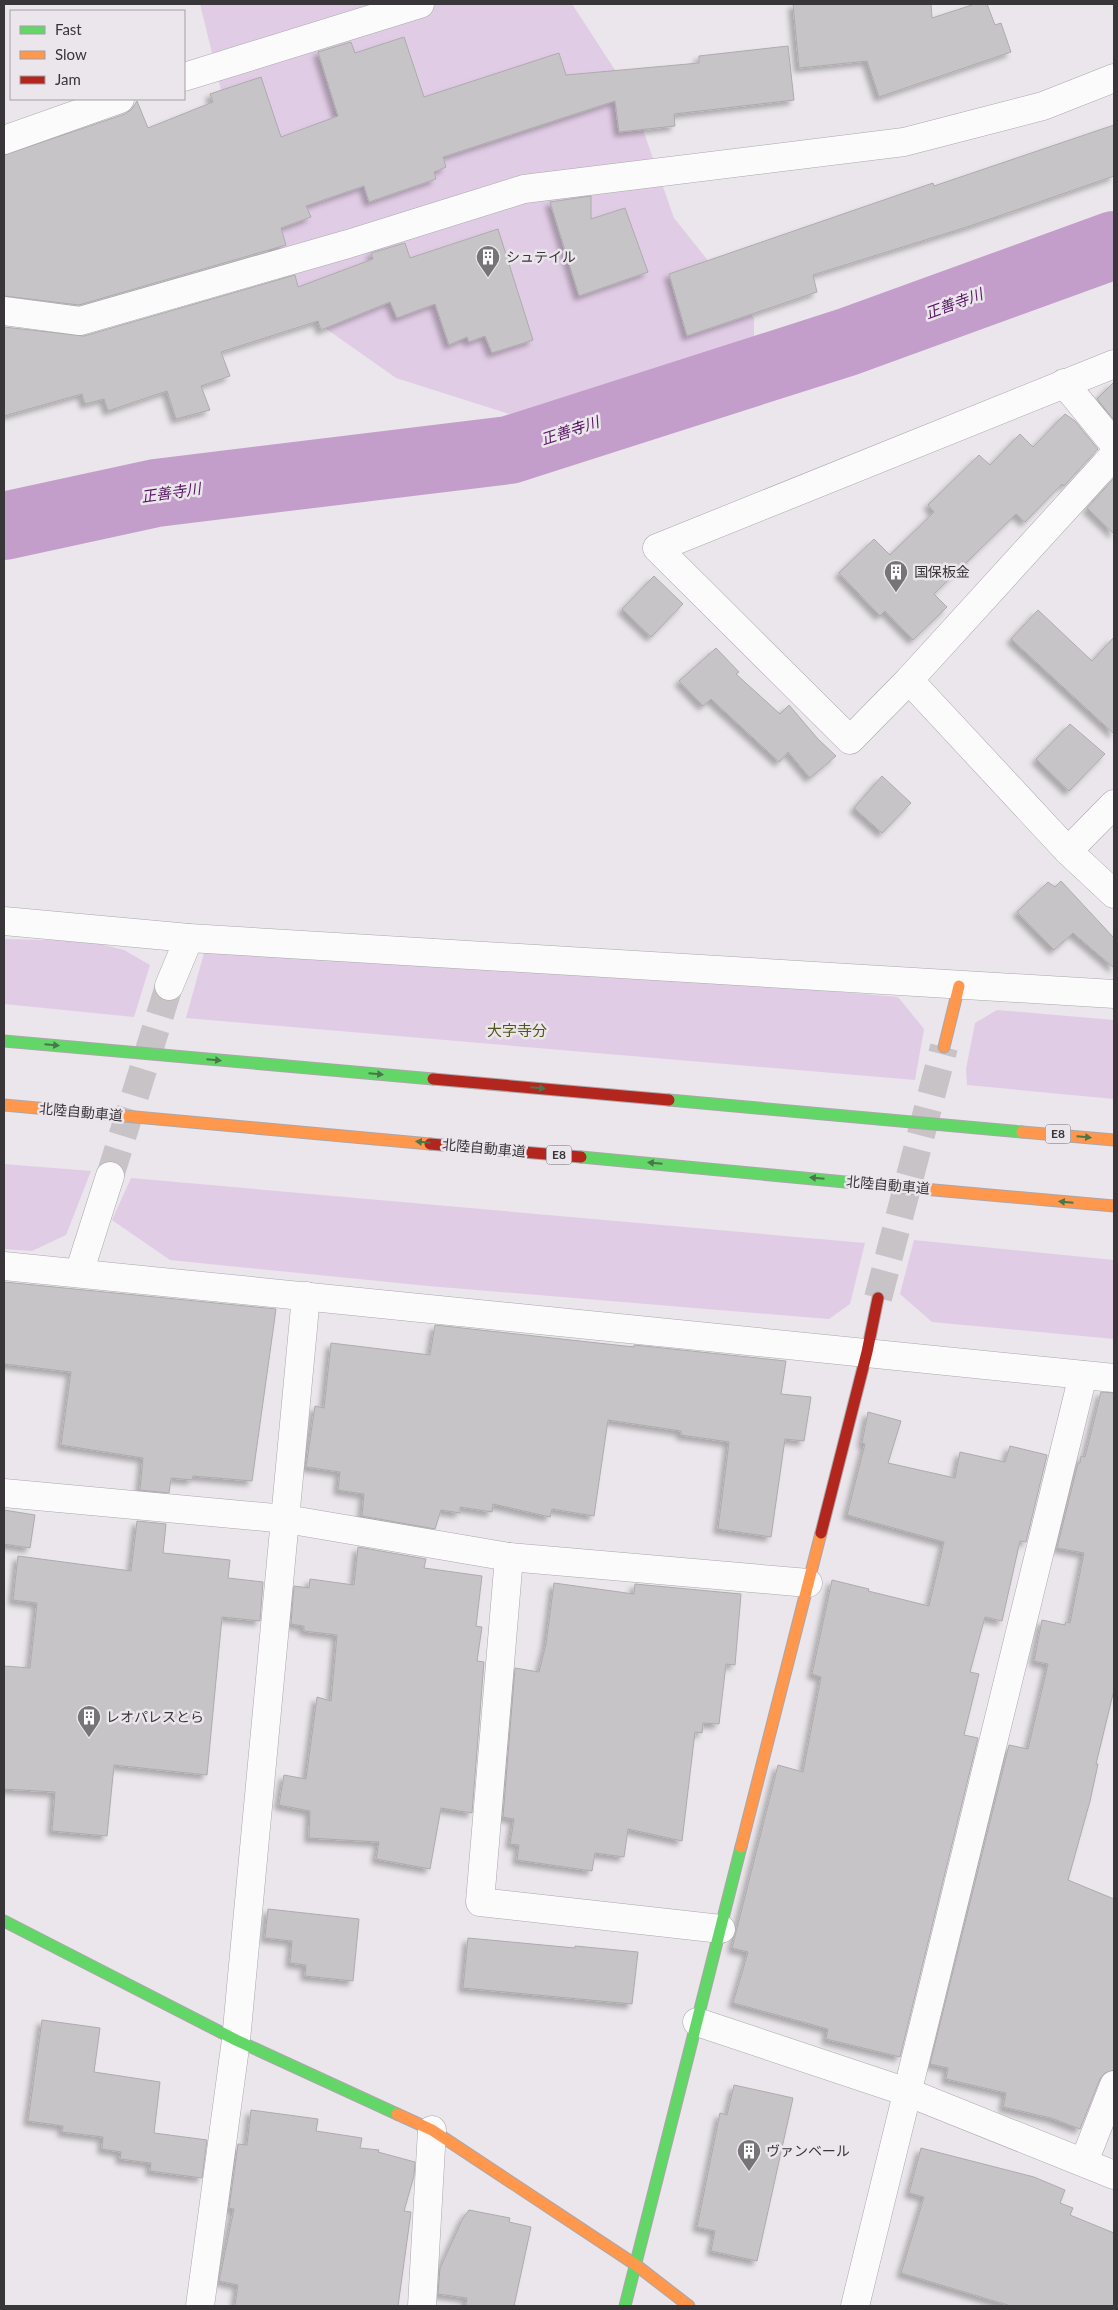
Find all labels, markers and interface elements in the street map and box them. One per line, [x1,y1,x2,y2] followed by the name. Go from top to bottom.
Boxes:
[10,10,185,100] legend
[55,20,82,38] text: Fast
[55,45,87,63] text: Slow
[55,70,81,88] text: Jam
[475,244,501,278] building icon: シュテイル
[506,248,576,265] place label: シュテイル
[922,284,987,322] water label: 正善寺川
[538,412,603,448] water label: 正善寺川
[140,479,204,505] water label: 正善寺川
[883,559,909,593] building icon: 国保板金
[914,563,970,580] place label: 国保板金
[487,1021,547,1039] district label: 大字寺分
[45,1042,61,1050] one-way arrow
[206,1056,222,1064] one-way arrow
[368,1070,384,1078] one-way arrow
[530,1084,546,1092] one-way arrow
[38,1099,124,1124] street label: 北陸自動車道
[1046,1124,1070,1144] road number: E8
[1077,1133,1093,1141] one-way arrow
[441,1135,527,1160] street label: 北陸自動車道
[415,1138,431,1146] one-way arrow
[546,1146,572,1164] road number: E8
[647,1159,663,1167] one-way arrow
[845,1172,931,1197] street label: 北陸自動車道
[809,1174,825,1182] one-way arrow
[1057,1197,1073,1205] one-way arrow
[76,1704,102,1738] building icon: レオパレスとら
[106,1708,204,1725] place label: レオパレスとら
[736,2138,762,2172] building icon: ヴァンベール
[766,2142,850,2159] place label: ヴァンベール

